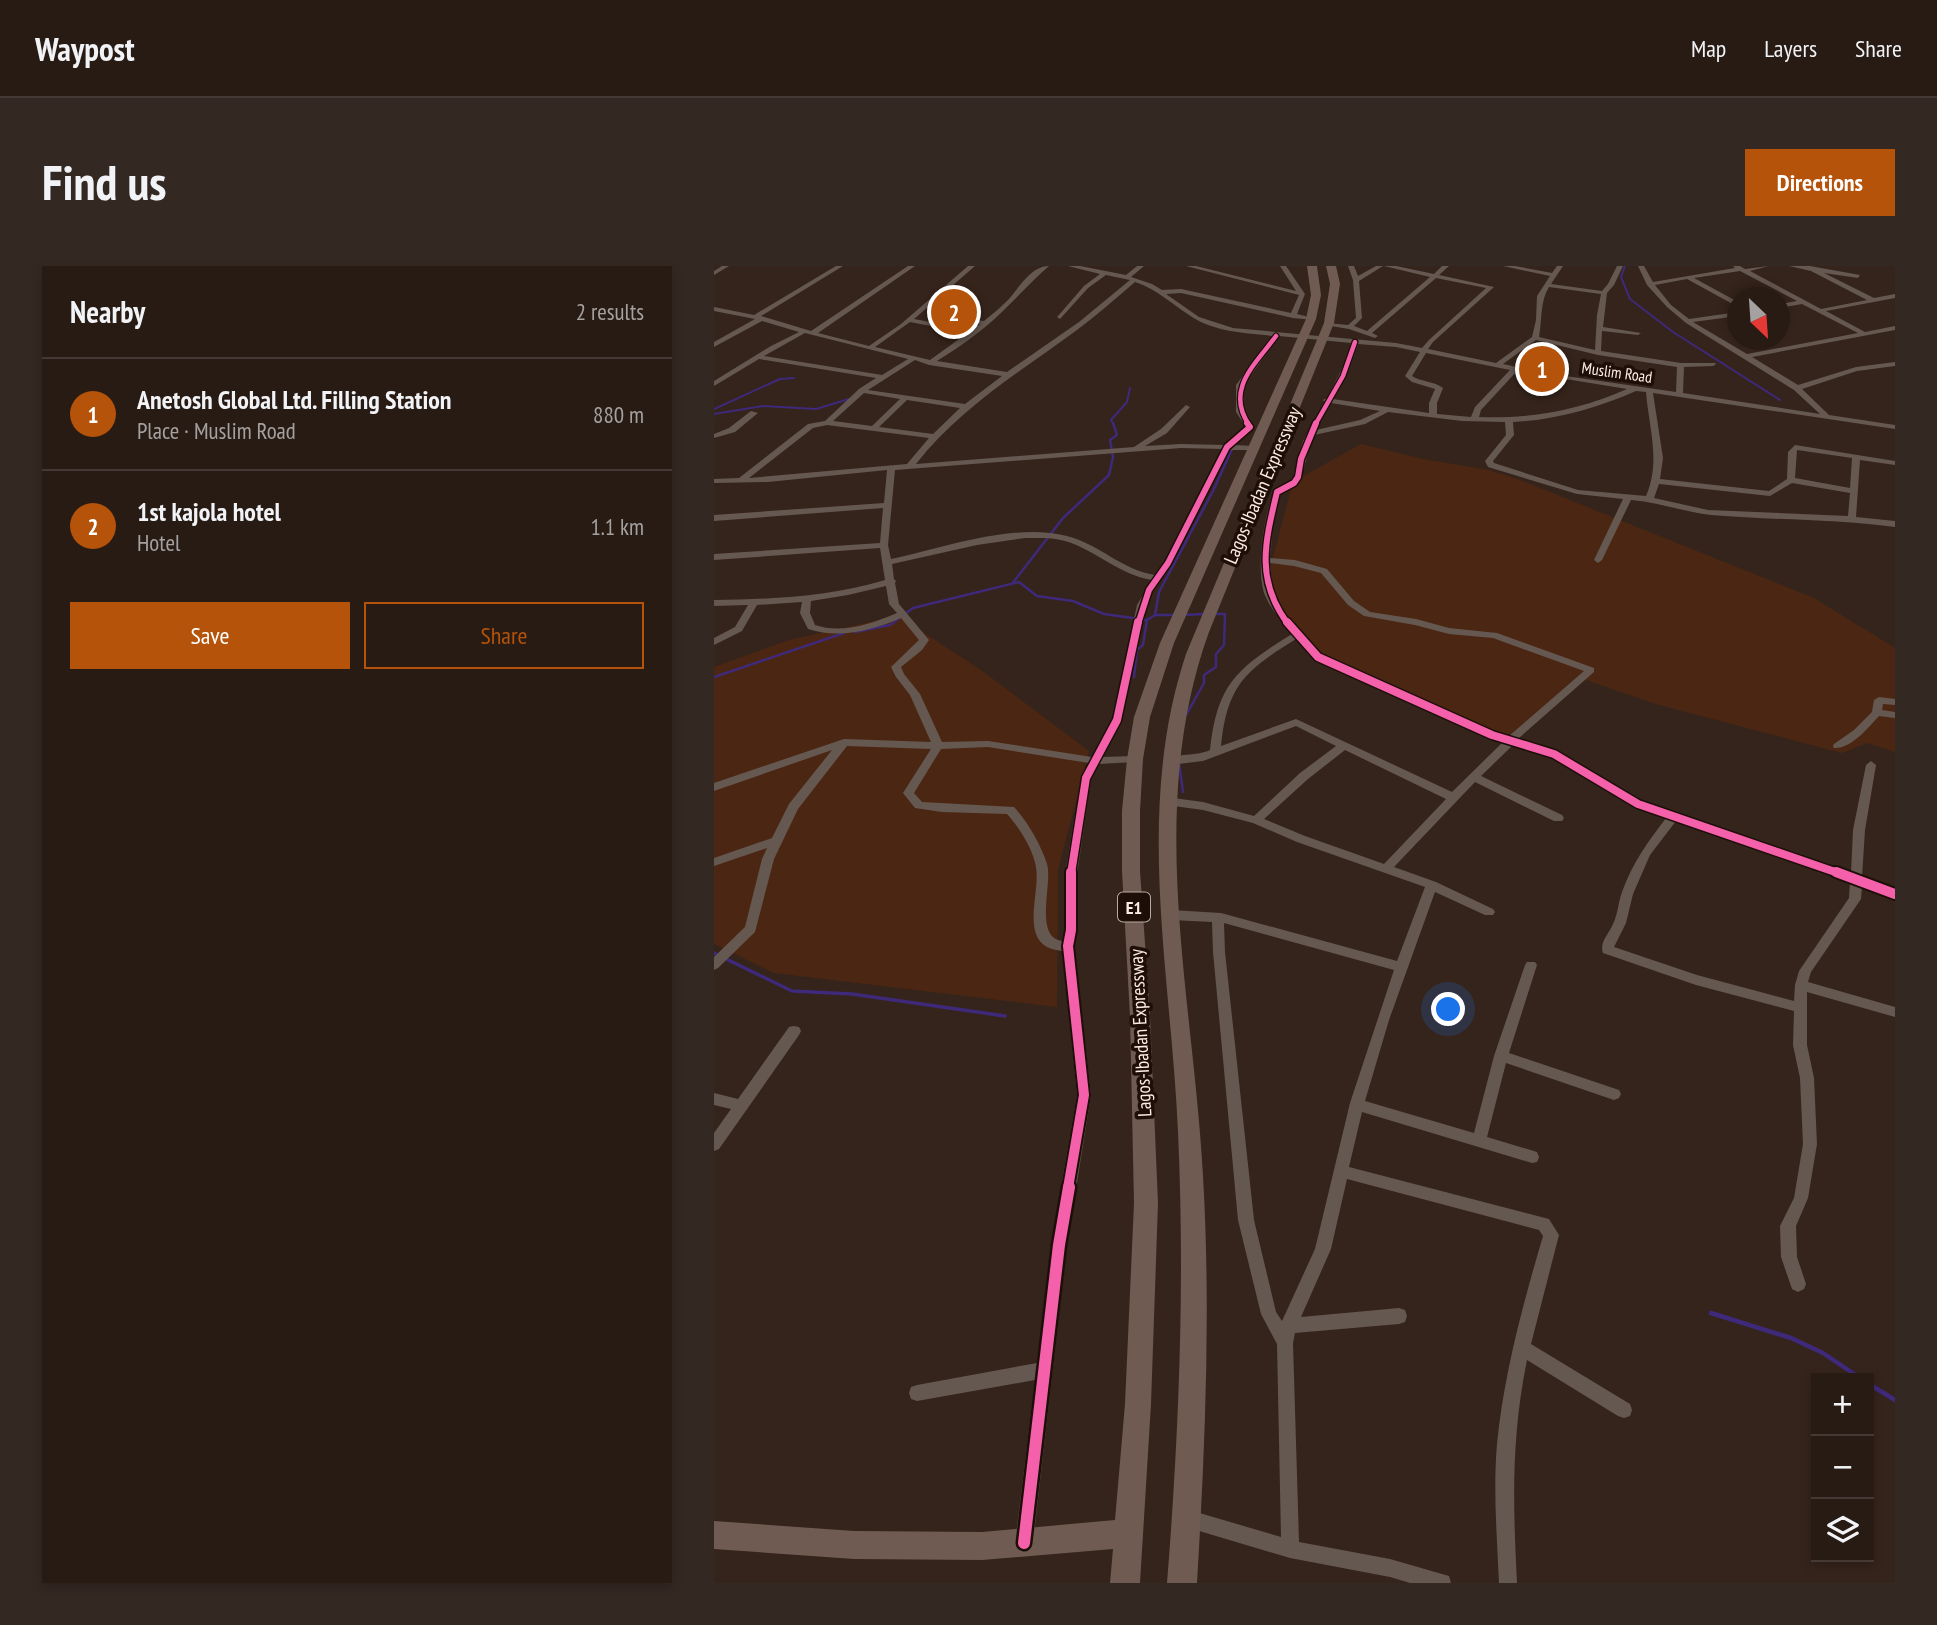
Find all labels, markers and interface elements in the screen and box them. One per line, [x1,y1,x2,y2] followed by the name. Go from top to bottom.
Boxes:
[35,27,135,70] text: Waypost
[1691,33,1726,64] text: Map
[1764,33,1817,64] text: Layers
[1855,33,1902,64] text: Share
[1745,149,1895,216] button: Directions
[42,150,166,214] text: Find us
[931,286,977,338] pin: 2
[1727,287,1790,350] north arrow
[70,292,145,331] text: Nearby
[576,297,644,326] text: 2 results
[1519,343,1565,395] pin: 1
[1581,357,1654,387] street label: Muslim Road
[137,383,451,416] text: Anetosh Global Ltd. Filling Station
[88,400,99,429] text: 1
[593,400,644,429] text: 880 m
[1218,402,1306,567] street label: Lagos-Ibadan Expressway
[137,416,296,445] text: Place · Muslim Road
[137,495,281,528] text: 1st kajola hotel
[88,512,99,541] text: 2
[590,512,644,541] text: 1.1 km
[137,528,180,557] text: Hotel
[70,602,350,669] button: Save
[364,602,644,669] button: Share
[1118,892,1150,922] road number: E1
[1124,948,1156,1118] street label: Lagos-Ibadan Expressway
[1431,992,1465,1026] your location
[1811,1373,1874,1562] map controls
[1811,1373,1874,1436] button: +
[1811,1436,1874,1499] button: −
[1811,1499,1874,1562] button: layers

